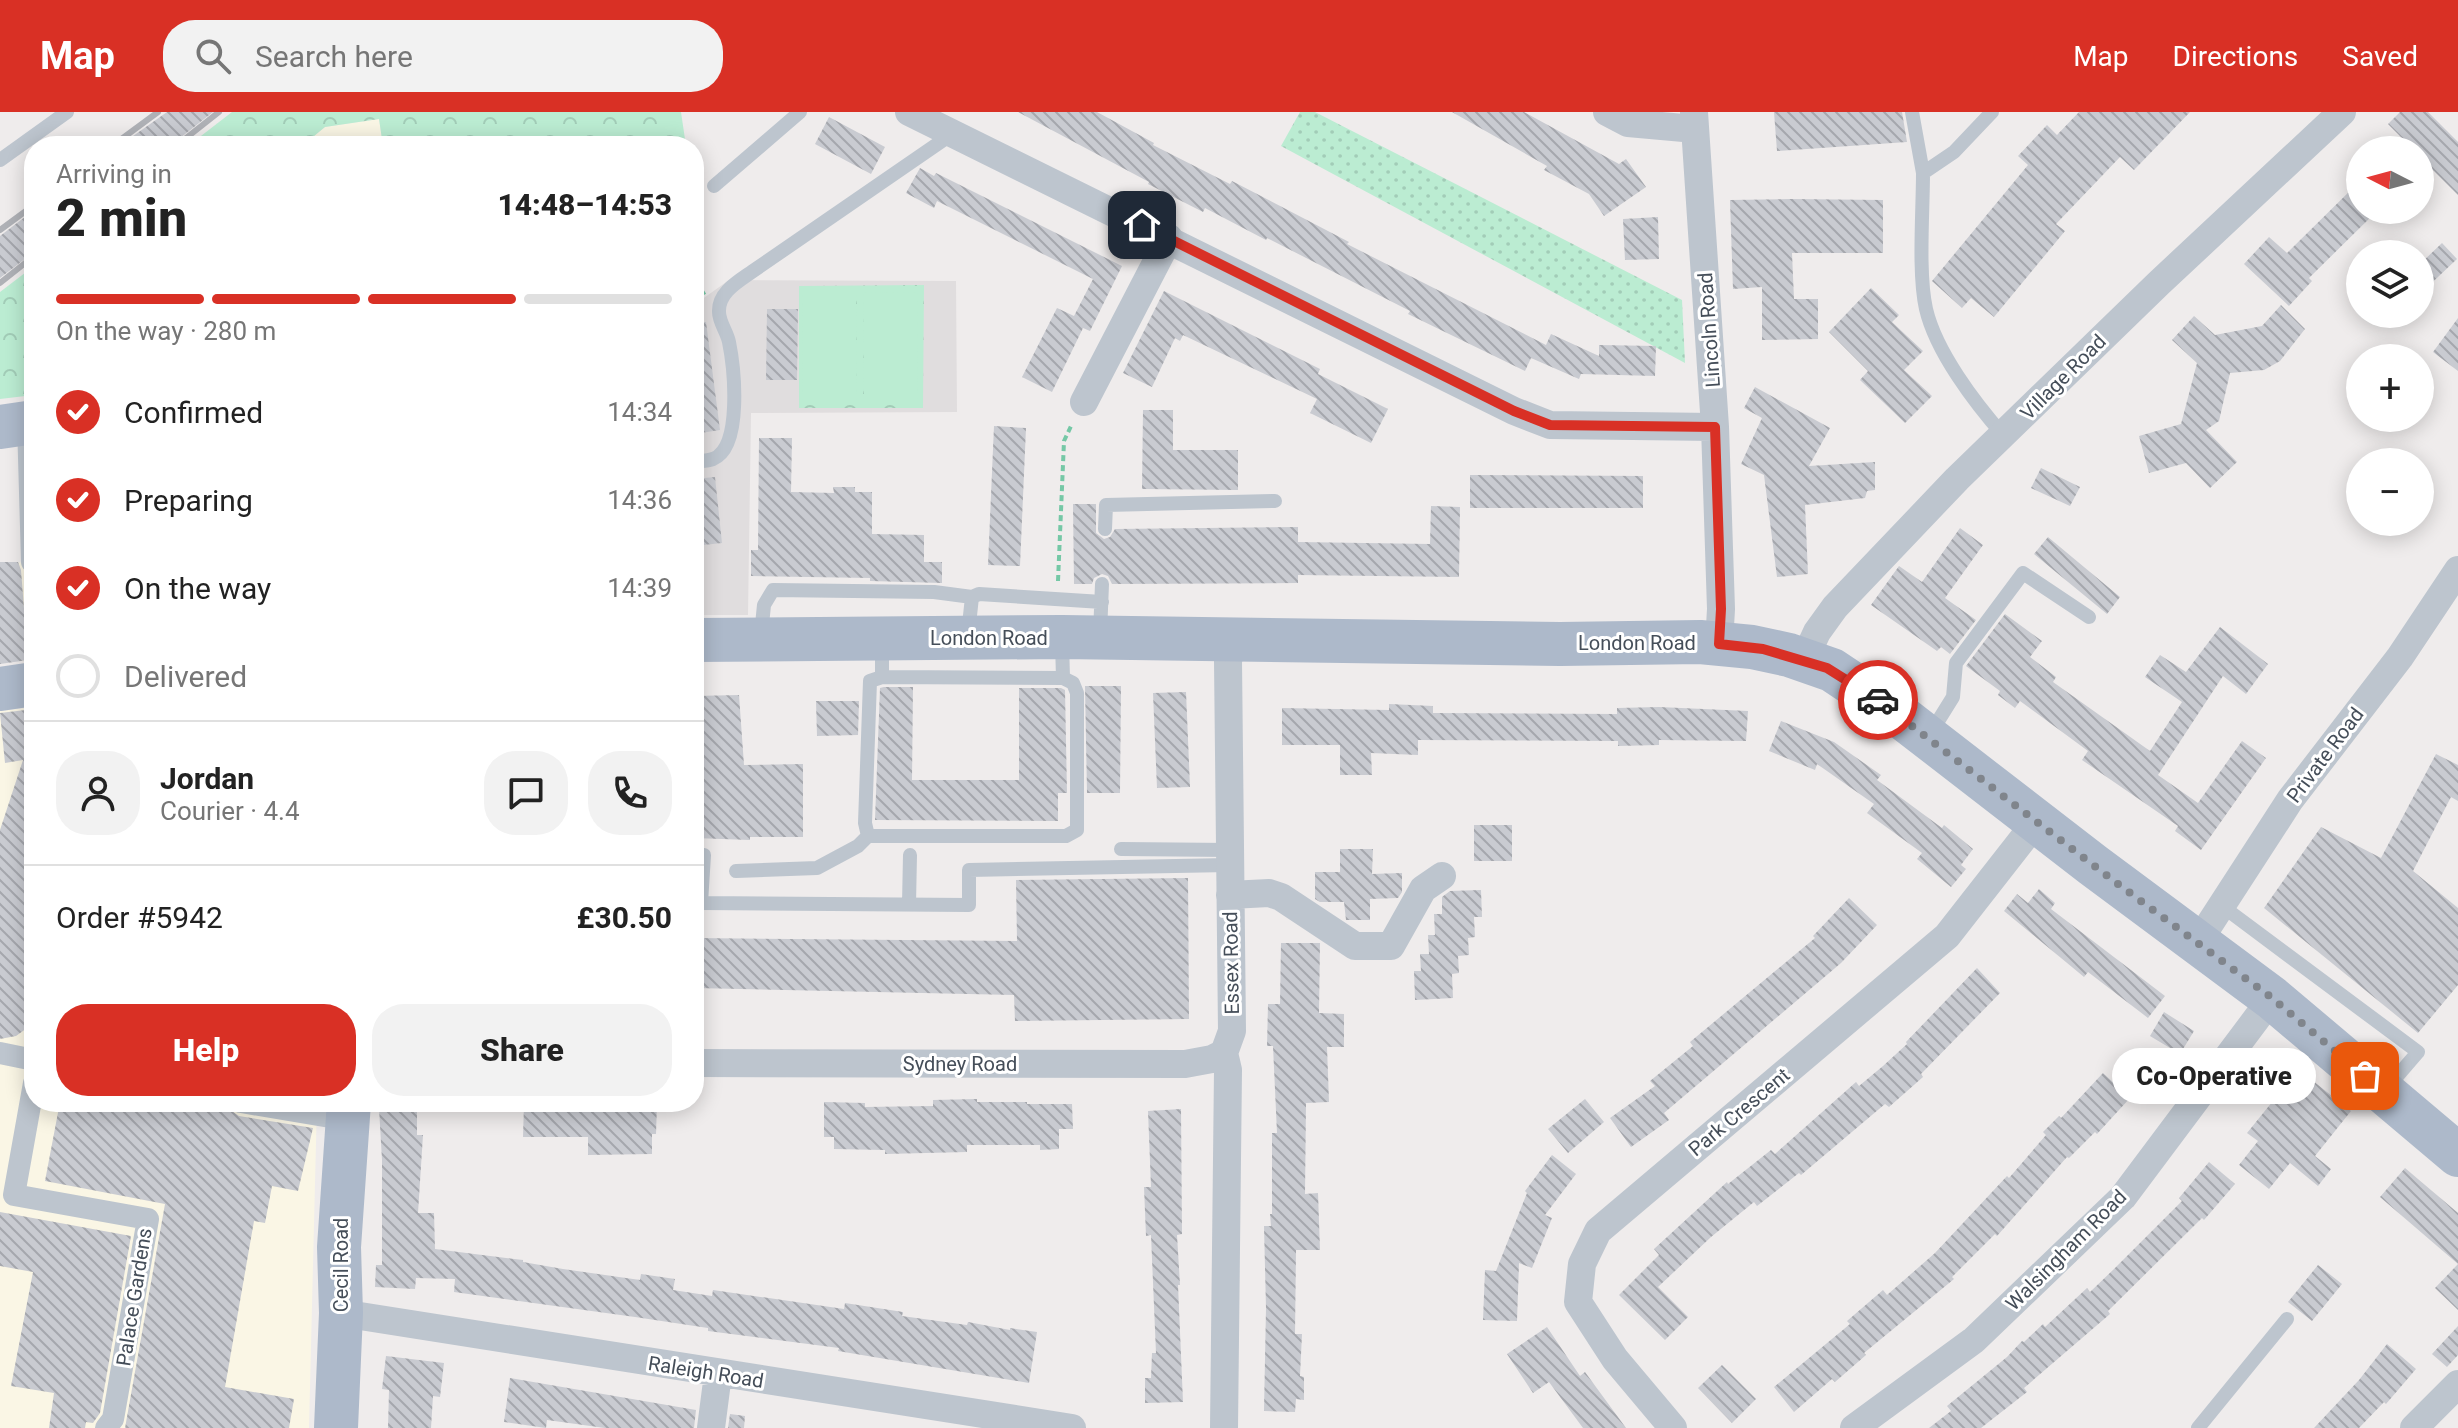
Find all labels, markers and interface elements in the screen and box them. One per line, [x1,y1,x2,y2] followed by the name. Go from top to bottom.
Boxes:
[163,20,723,92] search box
[40,34,115,78] text: Map
[191,34,235,78] icon: search
[255,39,413,74] text: Search here
[2073,40,2129,73] text: Map
[2173,40,2298,73] text: Directions
[2342,40,2418,73] text: Saved
[2346,136,2434,224] north arrow
[2346,136,2434,536] map controls
[56,159,172,189] text: Arriving in
[497,187,672,222] text: 14:48–14:53
[56,188,187,249] text: 2 min
[1108,191,1176,259] pin
[1120,203,1164,247] icon: home
[2346,240,2434,328] button: layers
[1693,272,1725,388] street label: Lincoln Road
[56,316,276,346] text: On the way · 280 m
[2015,329,2111,425] street label: Village Road
[2346,344,2434,432] button: +
[56,390,100,434] icon: check
[124,395,263,430] text: Confirmed
[607,397,672,427] text: 14:34
[2346,448,2434,536] button: −
[56,478,100,522] icon: check
[124,483,253,518] text: Preparing
[607,485,672,515] text: 14:36
[56,566,100,610] icon: check
[124,571,271,606] text: On the way
[607,573,672,603] text: 14:39
[930,626,1048,650] street label: London Road
[1578,631,1696,655] street label: London Road
[124,659,247,694] text: Delivered
[1838,660,1918,740] courier
[1856,678,1900,722] icon: car
[2282,703,2368,807] street label: Private Road
[56,751,140,835] button: person
[484,751,568,835] button: chat
[588,751,672,835] button: phone
[160,761,254,796] text: Jordan
[160,796,300,826] text: Courier · 4.4
[56,900,223,935] text: Order #5942
[577,900,672,935] text: £30.50
[1218,911,1244,1015] street label: Essex Road
[56,1004,356,1096] button: Help
[372,1004,672,1096] button: Share
[2331,1042,2399,1110] pin
[2113,1048,2317,1104] callout: Co-Operative
[903,1052,1017,1076] street label: Sydney Road
[2343,1054,2387,1098] icon: bag
[2136,1061,2292,1091] text: Co-Operative
[1684,1063,1794,1161] street label: Park Crescent
[2001,1185,2131,1315] street label: Walsingham Road
[329,1218,353,1312] street label: Cecil Road
[111,1226,157,1368] street label: Palace Gardens
[647,1351,765,1393] street label: Raleigh Road

